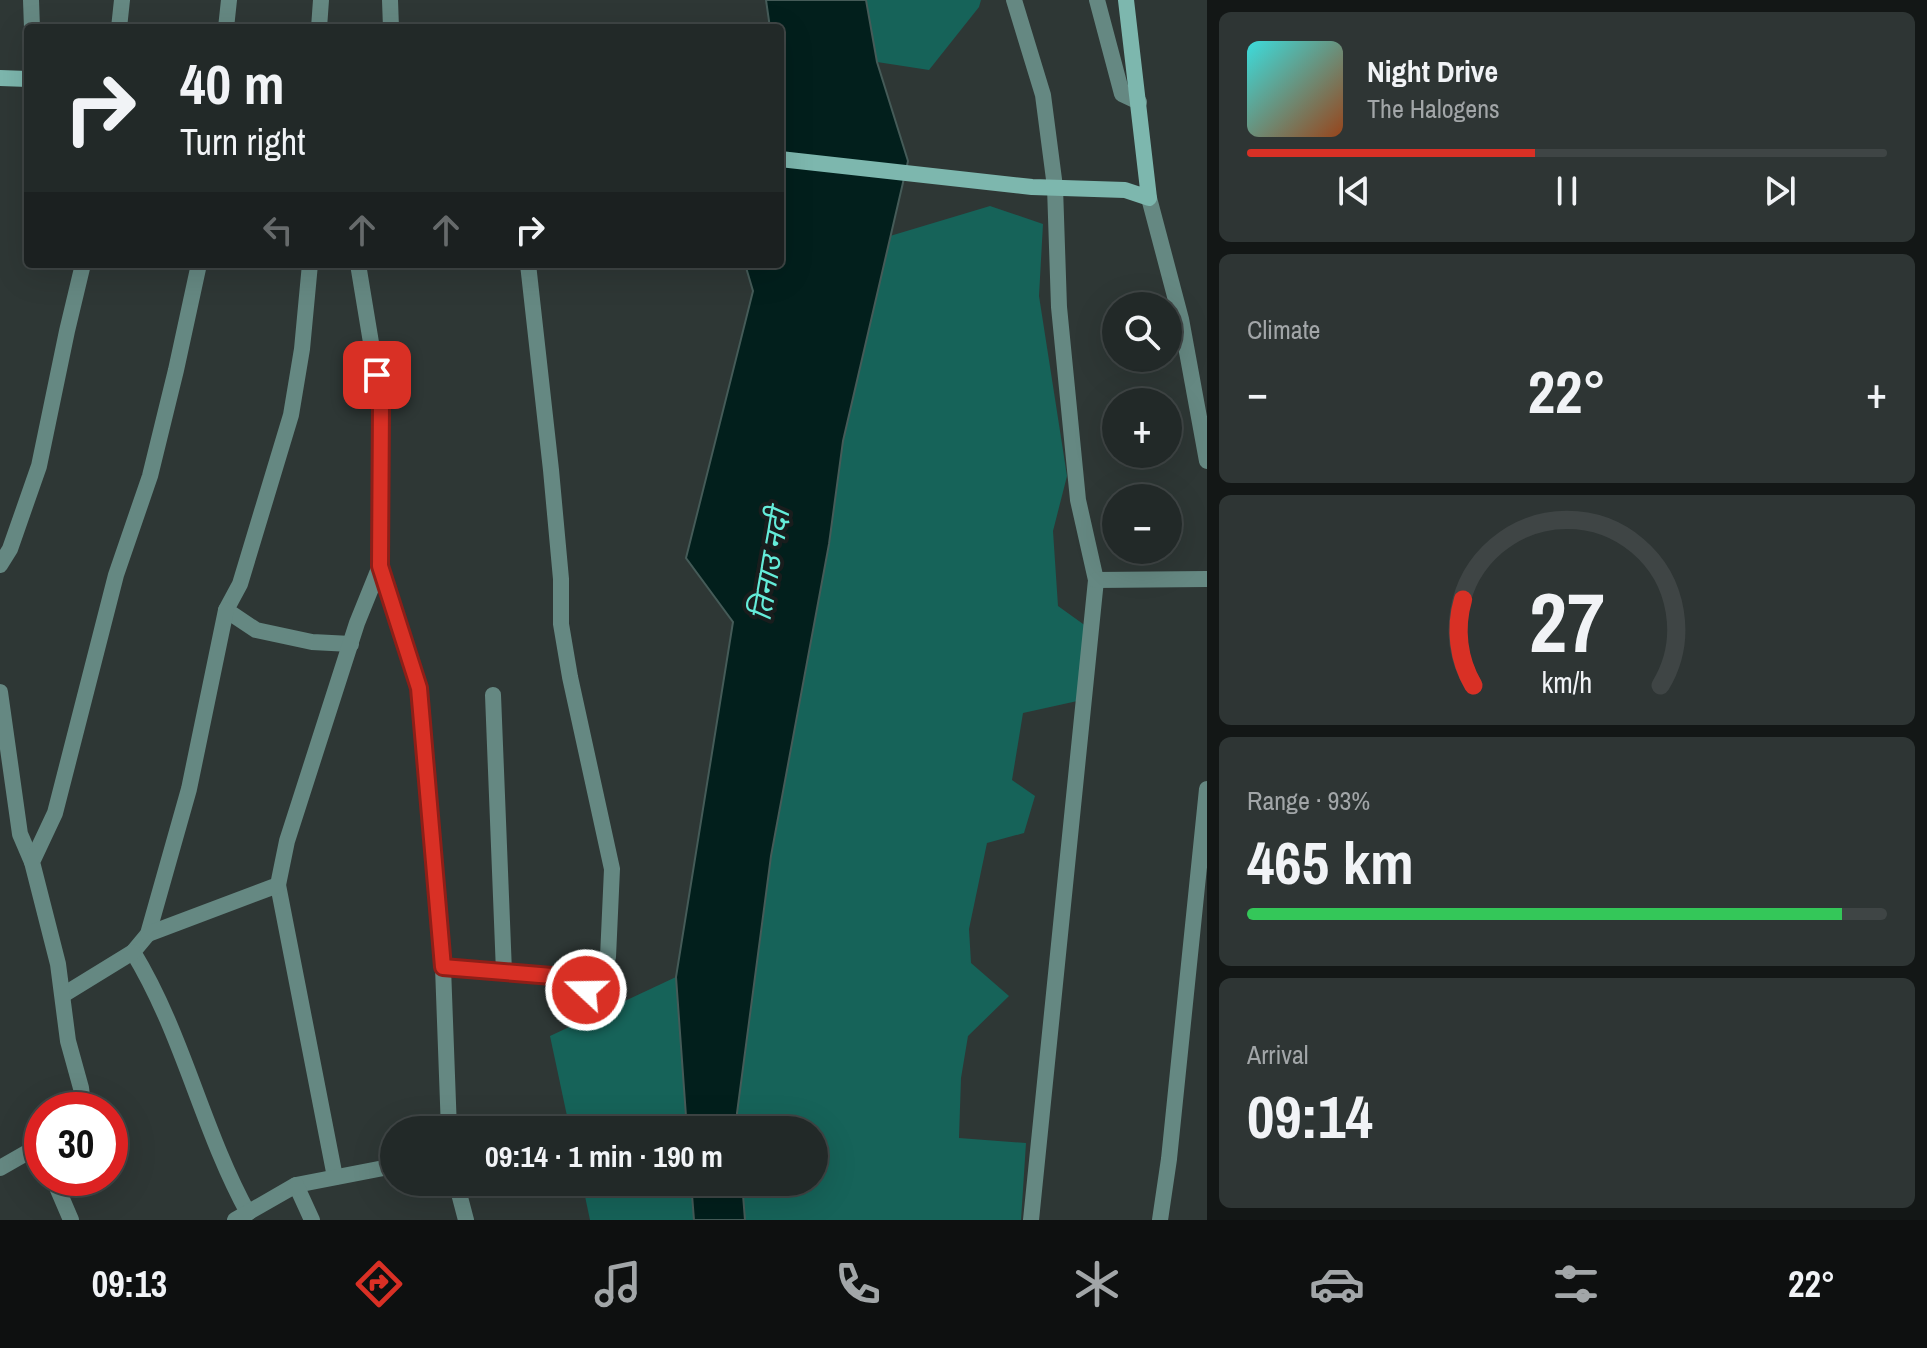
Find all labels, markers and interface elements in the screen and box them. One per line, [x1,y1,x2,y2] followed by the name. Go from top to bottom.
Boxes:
[180,46,285,121] text: 40 m
[1367,51,1498,91] text: Night Drive
[48,56,152,160] icon: right
[1367,91,1500,126] text: The Halogens
[180,118,305,166] text: Turn right
[1332,169,1376,213] icon: previous
[1545,169,1589,213] icon: pause
[1758,169,1802,213] icon: next
[256,208,300,252] icon: left
[340,208,384,252] icon: ahead
[424,208,468,252] icon: ahead
[508,208,552,252] icon: right
[1102,292,1182,564] map controls
[1102,292,1182,372] button: search
[1247,312,1320,347] text: Climate
[343,341,411,409] pin
[1528,351,1606,432] text: 22°
[355,353,399,397] icon: arrive
[1247,362,1268,422] text: −
[1866,362,1887,422] text: +
[1102,388,1182,468] button: +
[1102,484,1182,564] button: −
[740,501,799,624] water label: तिनाउ नदी
[1529,566,1605,678] text: 27
[1542,663,1592,702] text: km/h
[1247,783,1370,818] text: Range · 93%
[1247,822,1414,903] text: 465 km
[544,948,628,1032] position arrow
[1247,1037,1309,1072] text: Arrival
[1247,1076,1373,1157] text: 09:14
[24,1092,128,1196] speed limit sign: 30
[485,1136,723,1176] text: 09:14 · 1 min · 190 m
[351,1256,407,1312] icon: directions
[590,1256,646,1312] icon: music
[830,1256,886,1312] icon: phone
[1069,1256,1125,1312] icon: climate
[1309,1256,1365,1312] icon: car
[1548,1256,1604,1312] icon: filters
[92,1260,167,1308] text: 09:13
[1788,1260,1835,1308] text: 22°

